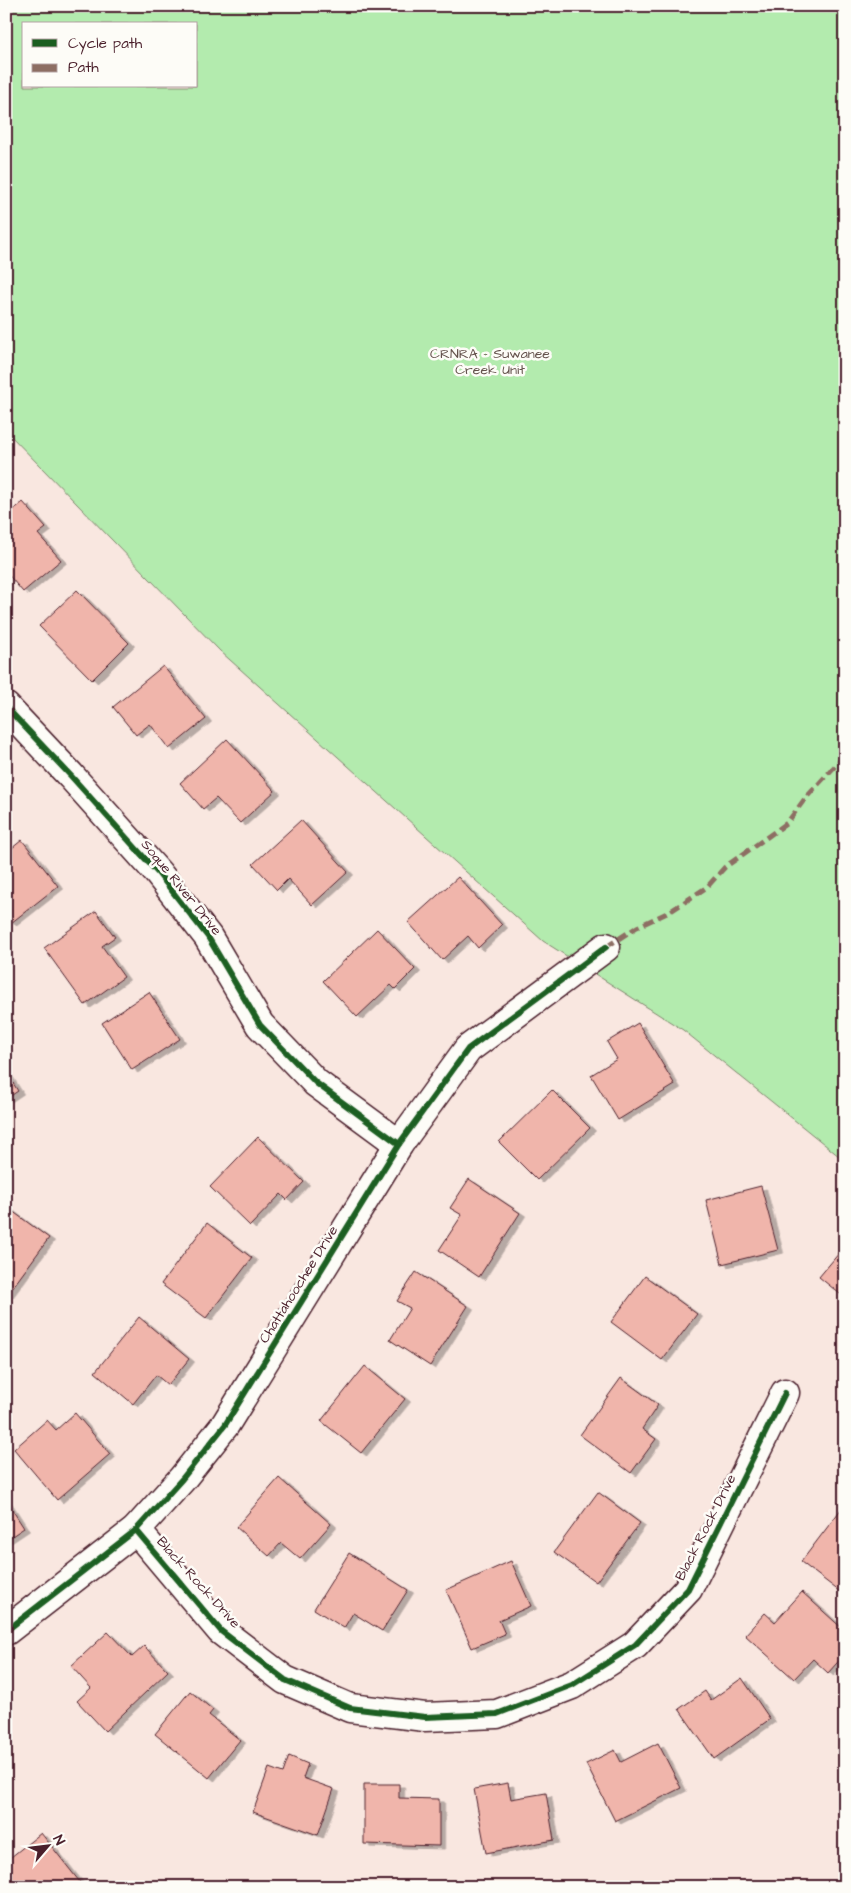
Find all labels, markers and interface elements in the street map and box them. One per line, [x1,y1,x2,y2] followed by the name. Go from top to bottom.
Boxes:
[22,22,198,88] legend
[68,33,143,55] text: Cycle path
[68,57,99,78] text: Path
[430,344,550,380] park label: CRNRA - Suwanee Creek Unit
[136,835,227,940] street label: Soque River Drive
[254,1221,343,1347] street label: Chattahoochee Drive
[670,1470,742,1584] street label: Black Rock Drive
[152,1532,245,1633] street label: Black Rock Drive
[22,1820,72,1870] north arrow
[48,1832,70,1849] text: N

